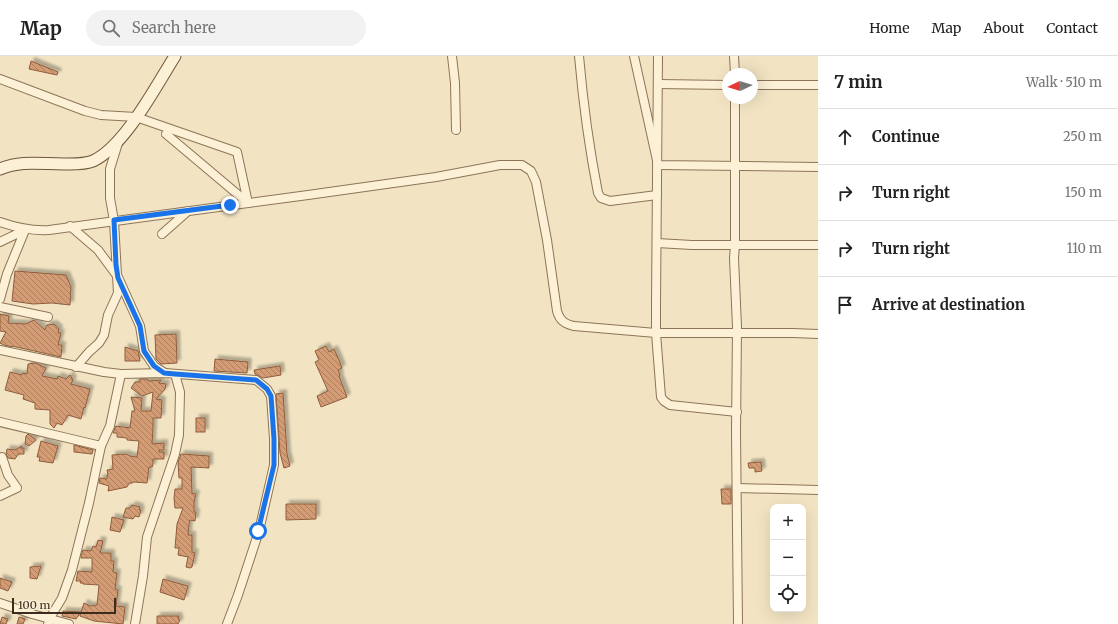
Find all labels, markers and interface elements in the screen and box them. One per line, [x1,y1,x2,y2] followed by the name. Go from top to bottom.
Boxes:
[86,10,366,46] search box
[20,16,62,40] text: Map
[100,17,122,39] icon: search
[132,18,216,37] text: Search here
[869,19,910,37] text: Home
[932,19,961,37] text: Map
[983,19,1024,37] text: About
[1046,19,1098,37] text: Contact
[722,68,758,104] north arrow
[834,71,883,93] text: 7 min
[1026,74,1102,91] text: Walk · 510 m
[834,126,856,148] icon: ahead
[872,127,940,146] text: Continue
[1063,128,1102,145] text: 250 m
[834,182,856,204] icon: right
[872,183,950,202] text: Turn right
[1065,184,1102,201] text: 150 m
[221,196,239,214] route end
[834,238,856,260] icon: right
[872,239,950,258] text: Turn right
[1067,240,1102,257] text: 110 m
[834,294,856,316] icon: arrive
[872,295,1025,314] text: Arrive at destination
[770,504,806,612] map controls
[770,504,806,540] button: +
[249,522,267,540] route start
[770,540,806,576] button: −
[770,576,806,612] button: locate
[12,596,116,615] scale bar
[18,598,50,612] text: 100 m

